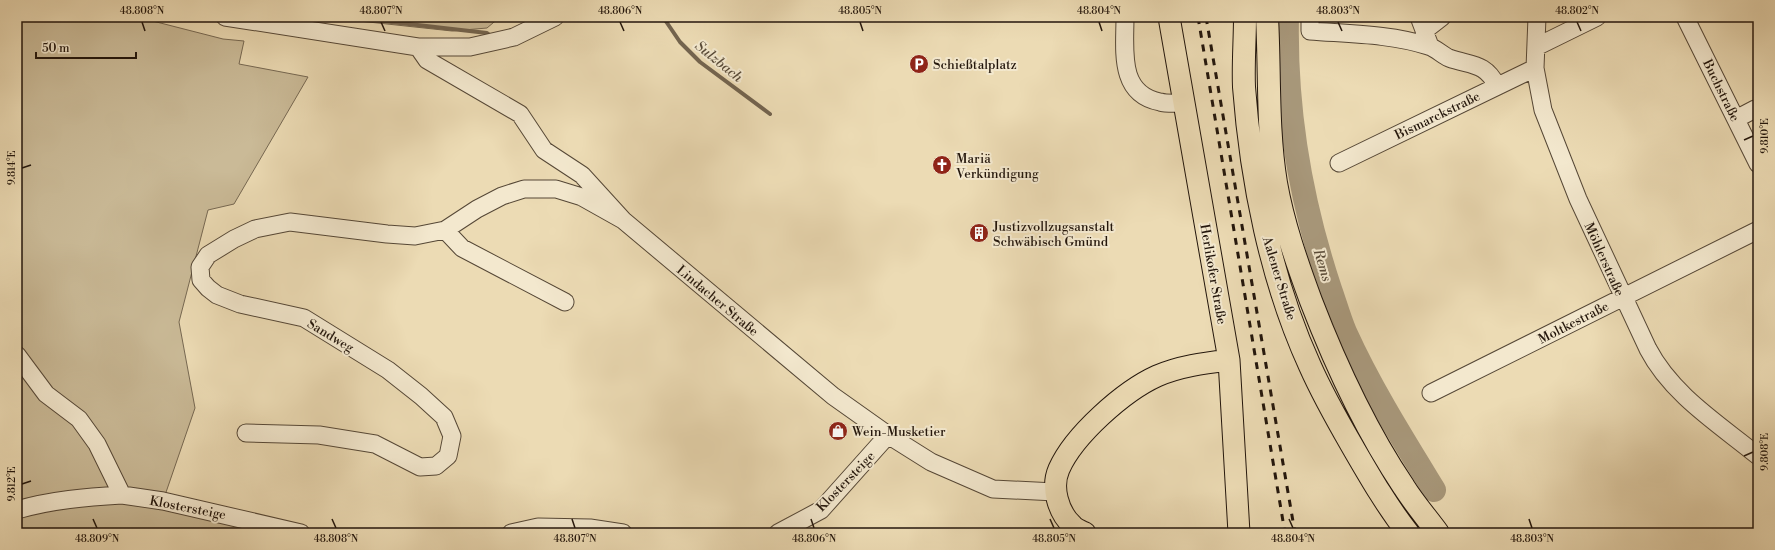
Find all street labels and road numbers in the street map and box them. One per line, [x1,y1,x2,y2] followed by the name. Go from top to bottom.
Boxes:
[1699,56,1743,125] street label: Buchstraße
[1391,88,1483,144] street label: Bismarckstraße
[1581,220,1628,299] street label: Möhlerstraße
[1196,223,1230,326] street label: Herlikofer Straße
[1258,233,1300,323] street label: Aalener Straße
[673,262,762,340] street label: Lindacher Straße
[1536,298,1612,347] street label: Moltkestraße
[304,316,357,356] street label: Sandweg
[813,448,879,515] street label: Klostersteige
[148,493,228,523] street label: Klostersteige

